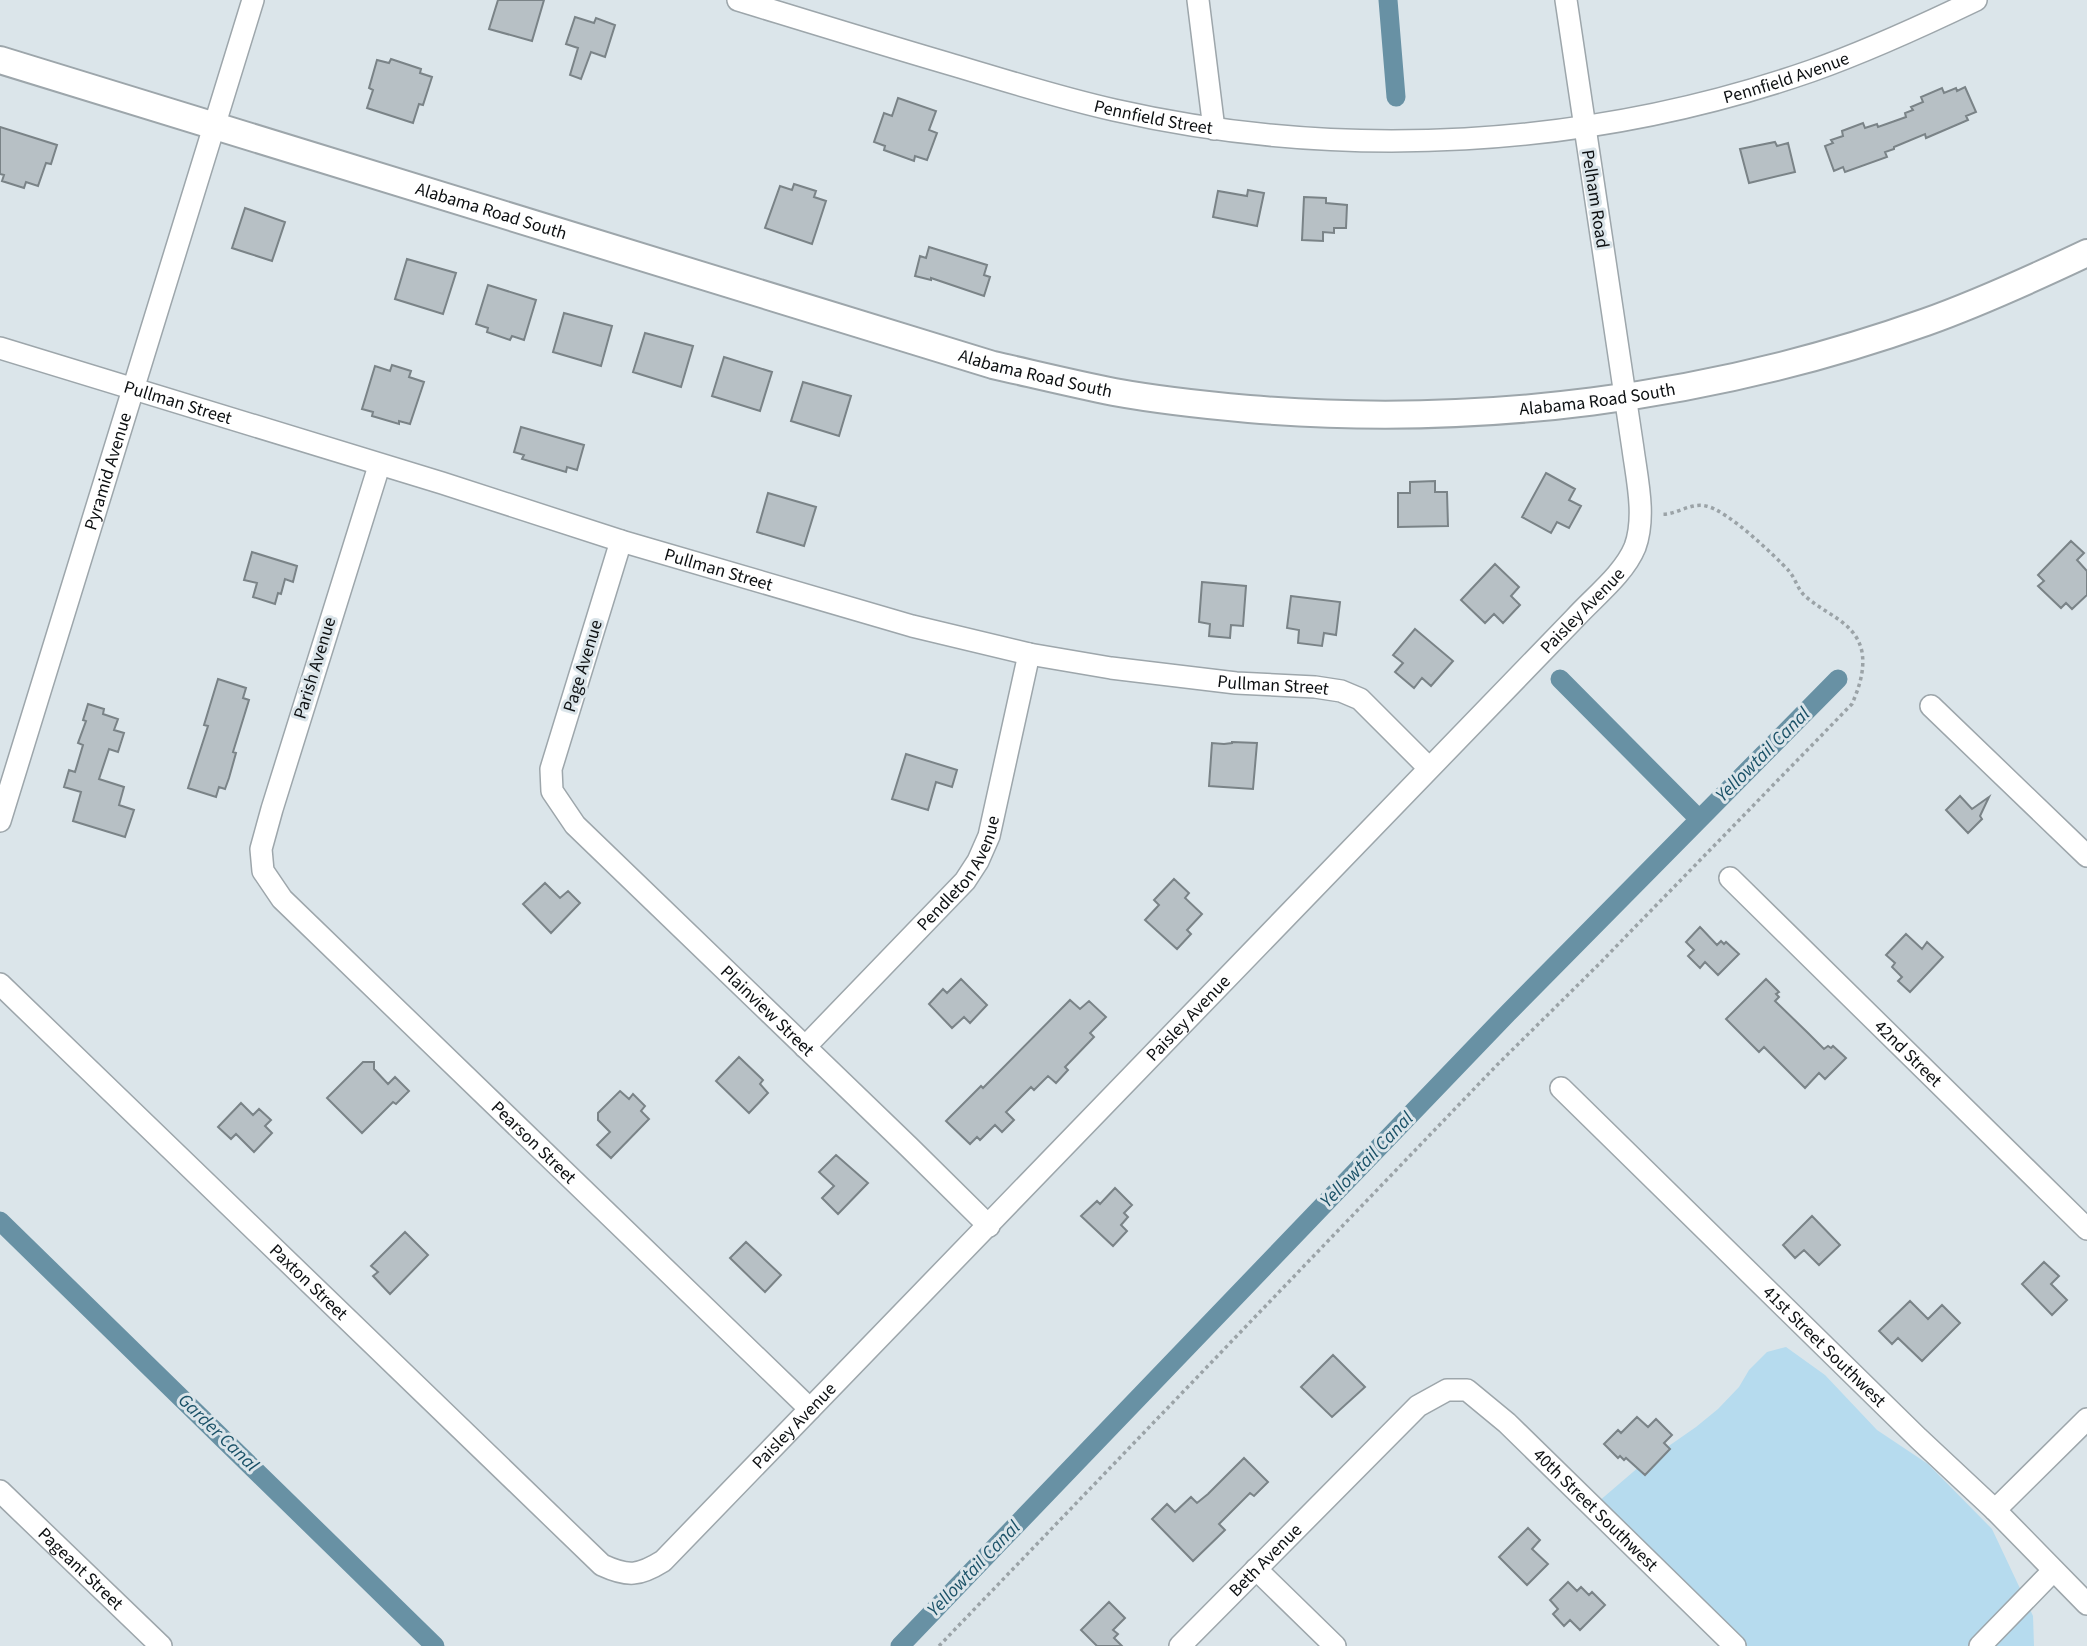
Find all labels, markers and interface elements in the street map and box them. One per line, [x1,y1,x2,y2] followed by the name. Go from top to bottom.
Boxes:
[1721,46,1853,110] street label: Pennfield Avenue
[1092,93,1214,141] street label: Pennfield Street
[1575,148,1615,250] street label: Pelham Road
[413,176,570,246] street label: Alabama Road South
[955,343,1114,404] street label: Alabama Road South
[121,374,235,431] street label: Pullman Street
[1518,376,1677,422] street label: Alabama Road South
[78,409,138,533] street label: Pyramid Avenue
[661,542,776,597] street label: Pullman Street
[1534,562,1631,659] street label: Paisley Avenue
[288,614,342,722] street label: Parish Avenue
[557,617,609,715] street label: Page Avenue
[1216,668,1331,701] street label: Pullman Street
[1709,701,1817,809] water label: Yellowtail Canal
[911,813,1006,936] street label: Pendleton Avenue
[715,959,820,1062] street label: Plainview Street
[1140,969,1236,1067] street label: Paisley Avenue
[1869,1014,1948,1093] street label: 42nd Street
[486,1095,582,1189] street label: Pearson Street
[1314,1106,1420,1214] water label: Yellowtail Canal
[264,1238,353,1326] street label: Paxton Street
[1757,1280,1892,1413] street label: 41st Street Southwest
[746,1377,842,1474] street label: Paisley Avenue
[172,1388,265,1479] water label: Garder Canal
[1527,1443,1664,1577] street label: 40th Street Southwest
[921,1515,1027,1623] water label: Yellowtail Canal
[1223,1518,1307,1602] street label: Beth Avenue
[32,1522,129,1616] street label: Pageant Street

